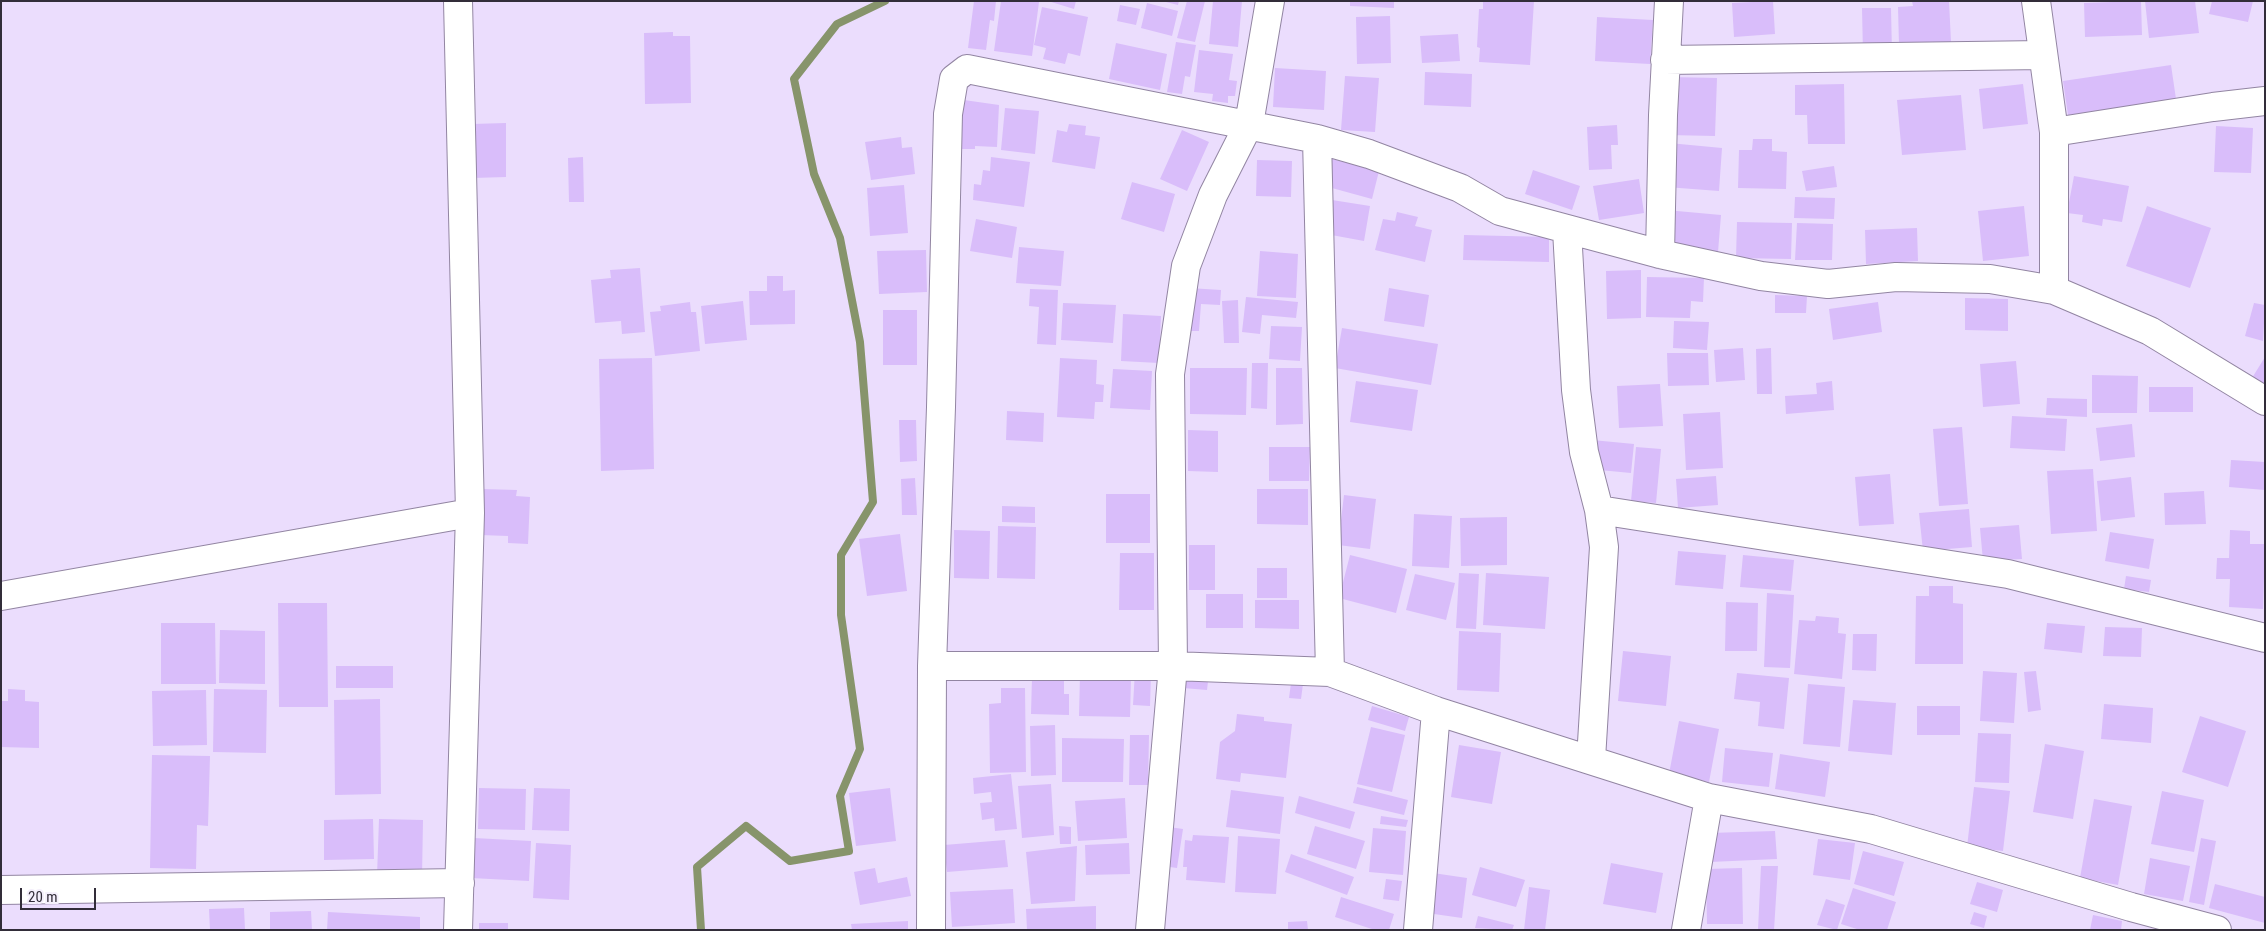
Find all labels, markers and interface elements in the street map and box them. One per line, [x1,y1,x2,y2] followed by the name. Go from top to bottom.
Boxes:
[22,878,99,910] scale bar
[28,888,58,906] text: 20 m

